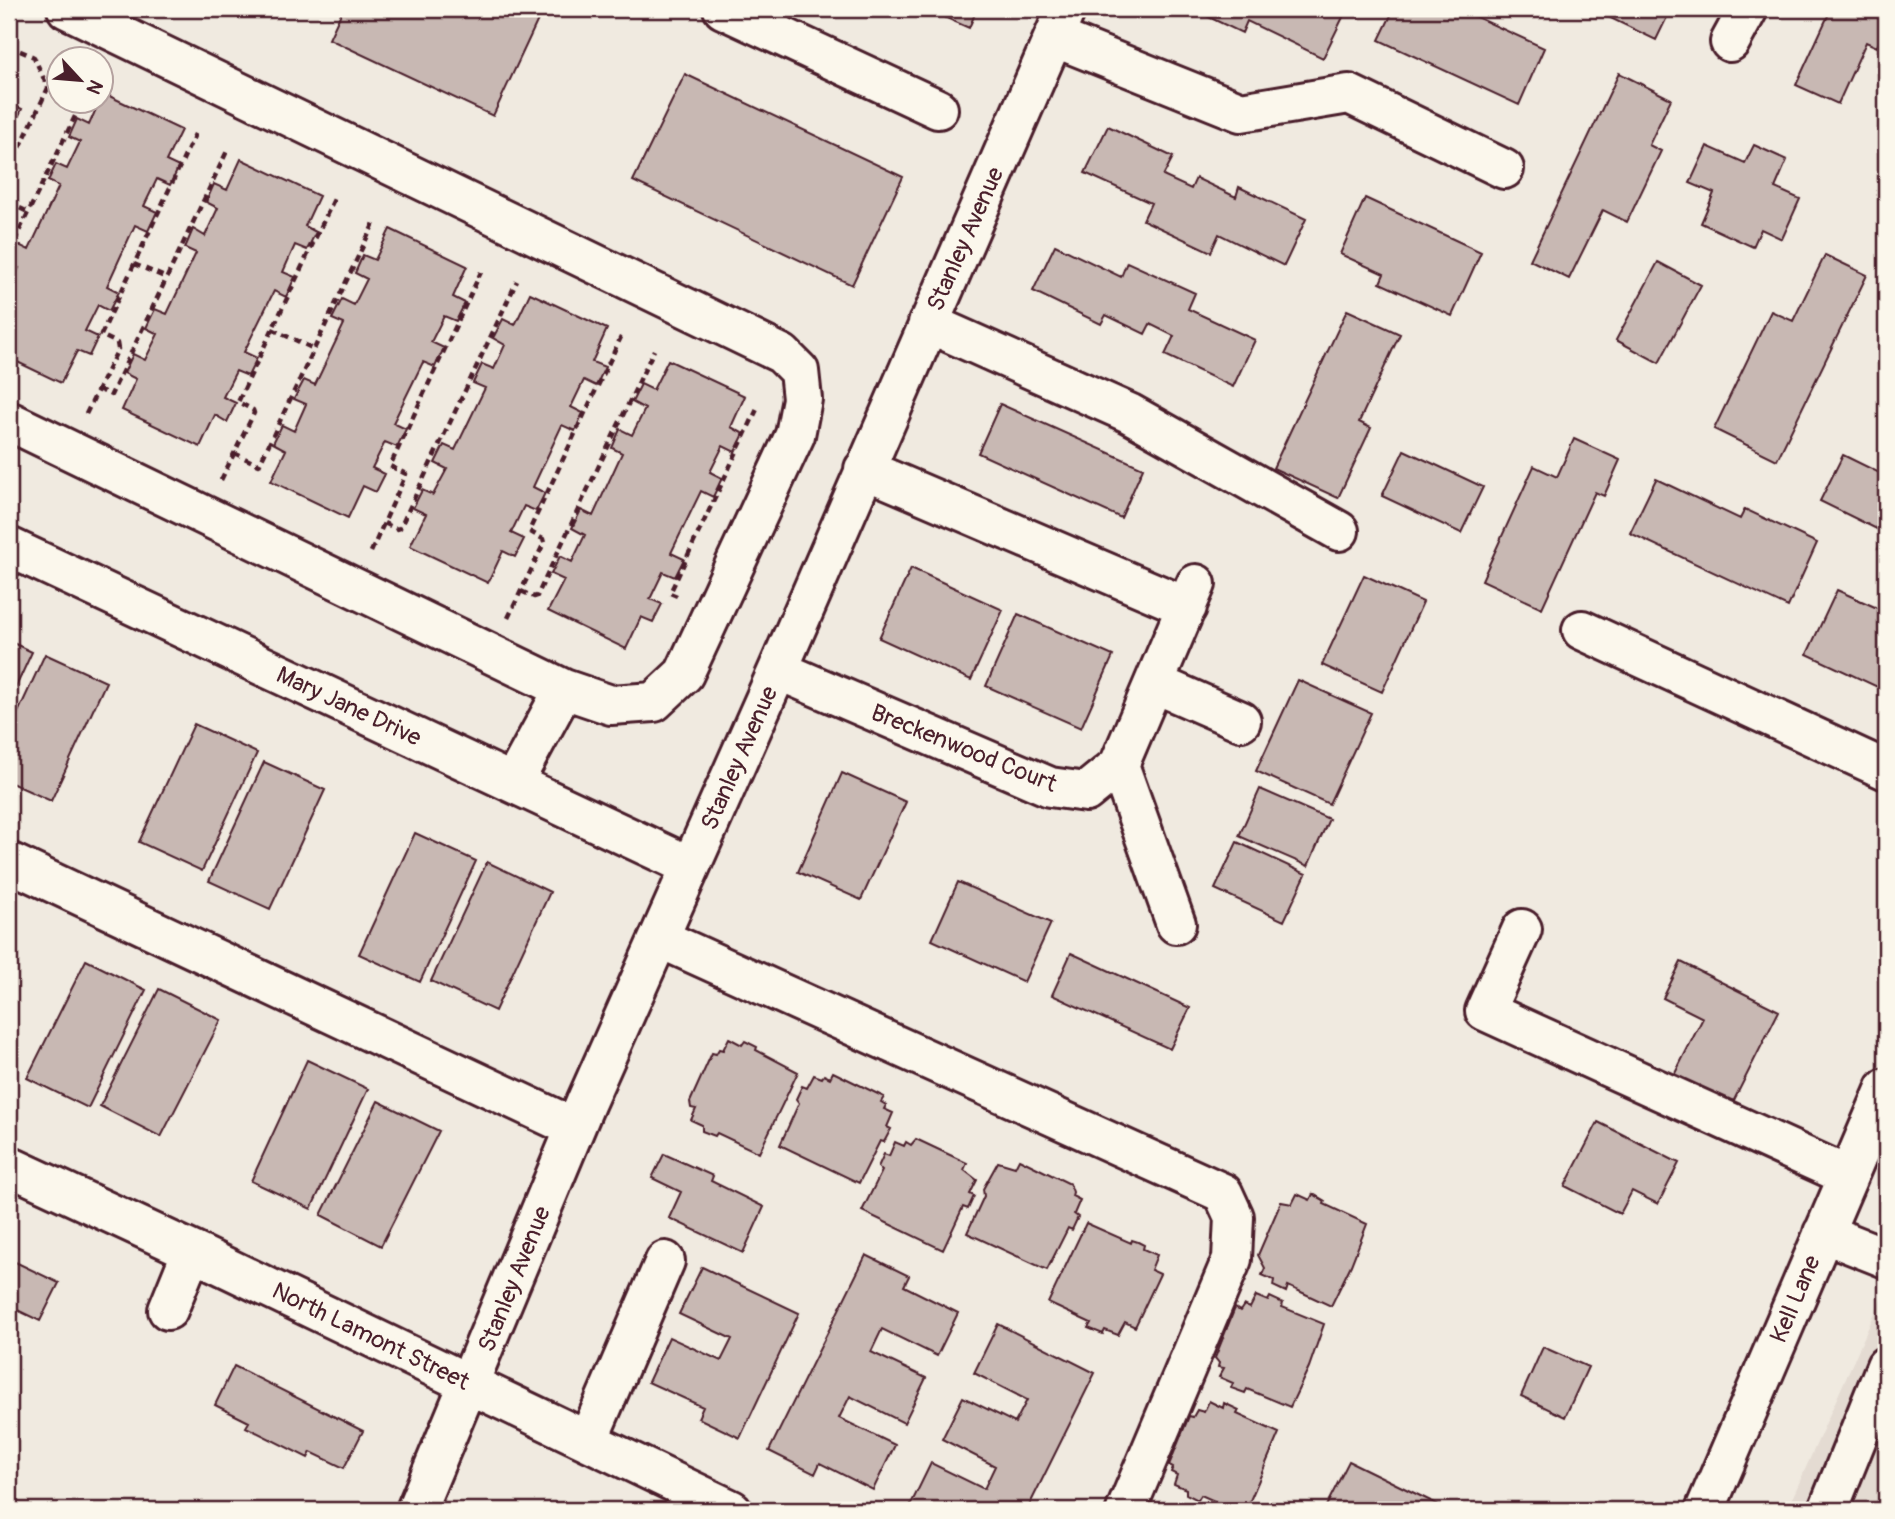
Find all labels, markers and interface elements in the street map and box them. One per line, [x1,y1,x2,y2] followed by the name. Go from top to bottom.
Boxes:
[46,46,116,116] north arrow
[81,76,108,98] text: N
[921,163,1010,316] street label: Stanley Avenue
[272,660,426,753] street label: Mary Jane Drive
[695,682,784,835] street label: Stanley Avenue
[867,698,1061,799] street label: Breckenwood Court
[472,1202,557,1356] street label: Stanley Avenue
[1764,1251,1827,1347] street label: Kell Lane
[267,1276,474,1397] street label: North Lamont Street

